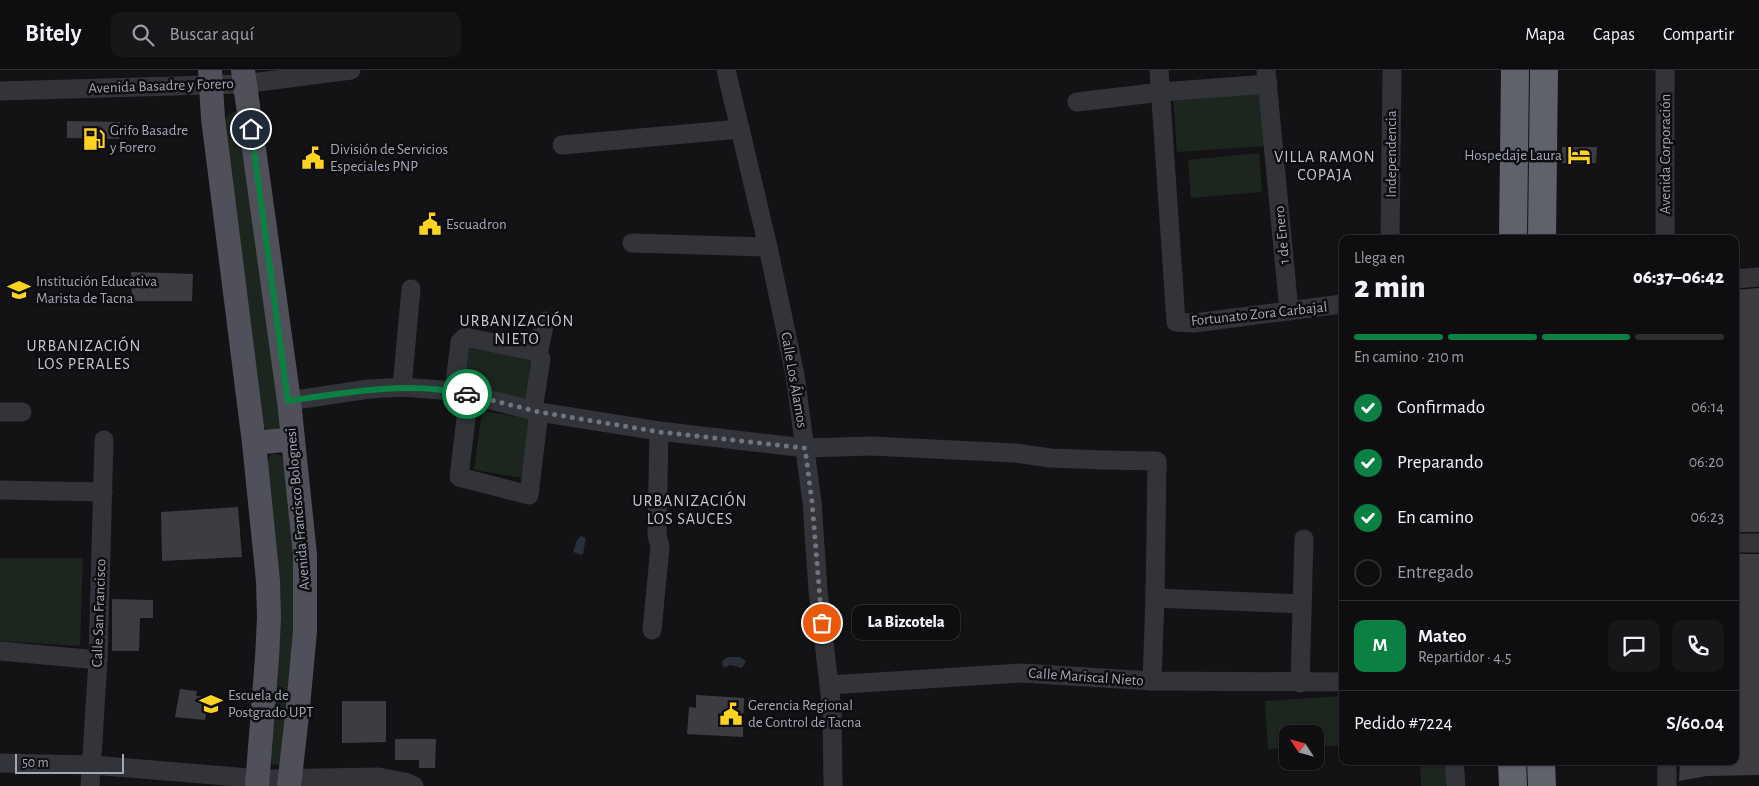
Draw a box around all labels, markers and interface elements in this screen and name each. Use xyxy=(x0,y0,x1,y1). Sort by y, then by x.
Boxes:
search box xyxy=(111,12,461,57)
icon: search xyxy=(129,21,157,49)
text: Bitely xyxy=(25,22,81,46)
text: Buscar aquí xyxy=(169,25,254,44)
text: Mapa xyxy=(1525,26,1565,44)
text: Capas xyxy=(1593,26,1635,44)
text: Compartir xyxy=(1663,26,1734,44)
street label: Avenida Basadre y Forero xyxy=(88,76,234,96)
street label: Avenida Corporación xyxy=(1658,94,1673,214)
pin xyxy=(230,108,272,150)
street label: Independencia xyxy=(1384,110,1399,198)
icon: home xyxy=(237,115,265,143)
place label: Grifo Basadre y Forero xyxy=(109,123,188,155)
fuel station icon: Grifo Basadre y Forero xyxy=(81,126,107,152)
place label: División de Servicios Especiales PNP xyxy=(330,142,448,174)
hotel icon: Hospedaje Laura xyxy=(1566,142,1592,168)
public building icon: División de Servicios Especiales PNP xyxy=(300,145,326,171)
place label: Hospedaje Laura xyxy=(1464,148,1562,163)
district label: VILLA RAMON COPAJA xyxy=(1274,149,1376,183)
street label: 1 de Enero xyxy=(1272,205,1292,265)
public building icon: Escuadron xyxy=(417,211,443,237)
place label: Escuadron xyxy=(446,217,507,232)
text: Llega en xyxy=(1354,250,1405,266)
text: 06:37–06:42 xyxy=(1633,268,1724,287)
text: 2 min xyxy=(1354,271,1426,303)
place label: Institución Educativa Marista de Tacna xyxy=(36,274,157,306)
school or university icon: Institución Educativa Marista de Tacna xyxy=(6,277,32,303)
street label: Fortunato Zora Carbajal xyxy=(1190,299,1328,329)
district label: URBANIZACIÓN NIETO xyxy=(460,311,574,347)
street label: Calle Los Álamos xyxy=(778,331,812,429)
district label: URBANIZACIÓN LOS PERALES xyxy=(27,336,141,372)
text: En camino · 210 m xyxy=(1354,349,1464,365)
courier xyxy=(442,369,492,419)
icon: car xyxy=(453,380,481,408)
icon: check xyxy=(1354,394,1382,422)
text: Confirmado xyxy=(1397,398,1485,417)
text: 06:14 xyxy=(1691,399,1724,415)
street label: Avenida Francisco Bolognesi xyxy=(283,427,313,591)
icon: check xyxy=(1354,449,1382,477)
text: Preparando xyxy=(1397,453,1483,472)
text: 06:20 xyxy=(1689,454,1724,470)
district label: URBANIZACIÓN LOS SAUCES xyxy=(633,491,747,527)
icon: check xyxy=(1354,504,1382,532)
text: En camino xyxy=(1397,508,1474,527)
text: 06:23 xyxy=(1690,509,1724,525)
street label: Calle San Francisco xyxy=(90,558,108,668)
text: Entregado xyxy=(1397,563,1473,582)
pin xyxy=(801,602,843,644)
callout: La Bizcotela xyxy=(852,606,960,640)
icon: bag xyxy=(808,609,836,637)
text: La Bizcotela xyxy=(867,614,945,630)
button: chat xyxy=(1608,620,1660,672)
button: phone xyxy=(1672,620,1724,672)
text: Mateo xyxy=(1418,627,1467,646)
text: M xyxy=(1372,636,1388,655)
text: Repartidor · 4.5 xyxy=(1418,649,1511,665)
street label: Calle Mariscal Nieto xyxy=(1028,665,1144,689)
place label: Escuela de Postgrado UPT xyxy=(228,688,314,720)
school or university icon: Escuela de Postgrado UPT xyxy=(198,691,224,717)
place label: Gerencia Regional de Control de Tacna xyxy=(748,698,862,730)
public building icon: Gerencia Regional de Control de Tacna xyxy=(718,701,744,727)
text: Pedido #7224 xyxy=(1354,714,1453,733)
text: S/60.04 xyxy=(1666,714,1724,733)
north arrow xyxy=(1279,725,1324,770)
map controls xyxy=(1279,725,1324,770)
scale bar xyxy=(15,751,124,774)
text: 50 m xyxy=(22,756,49,770)

